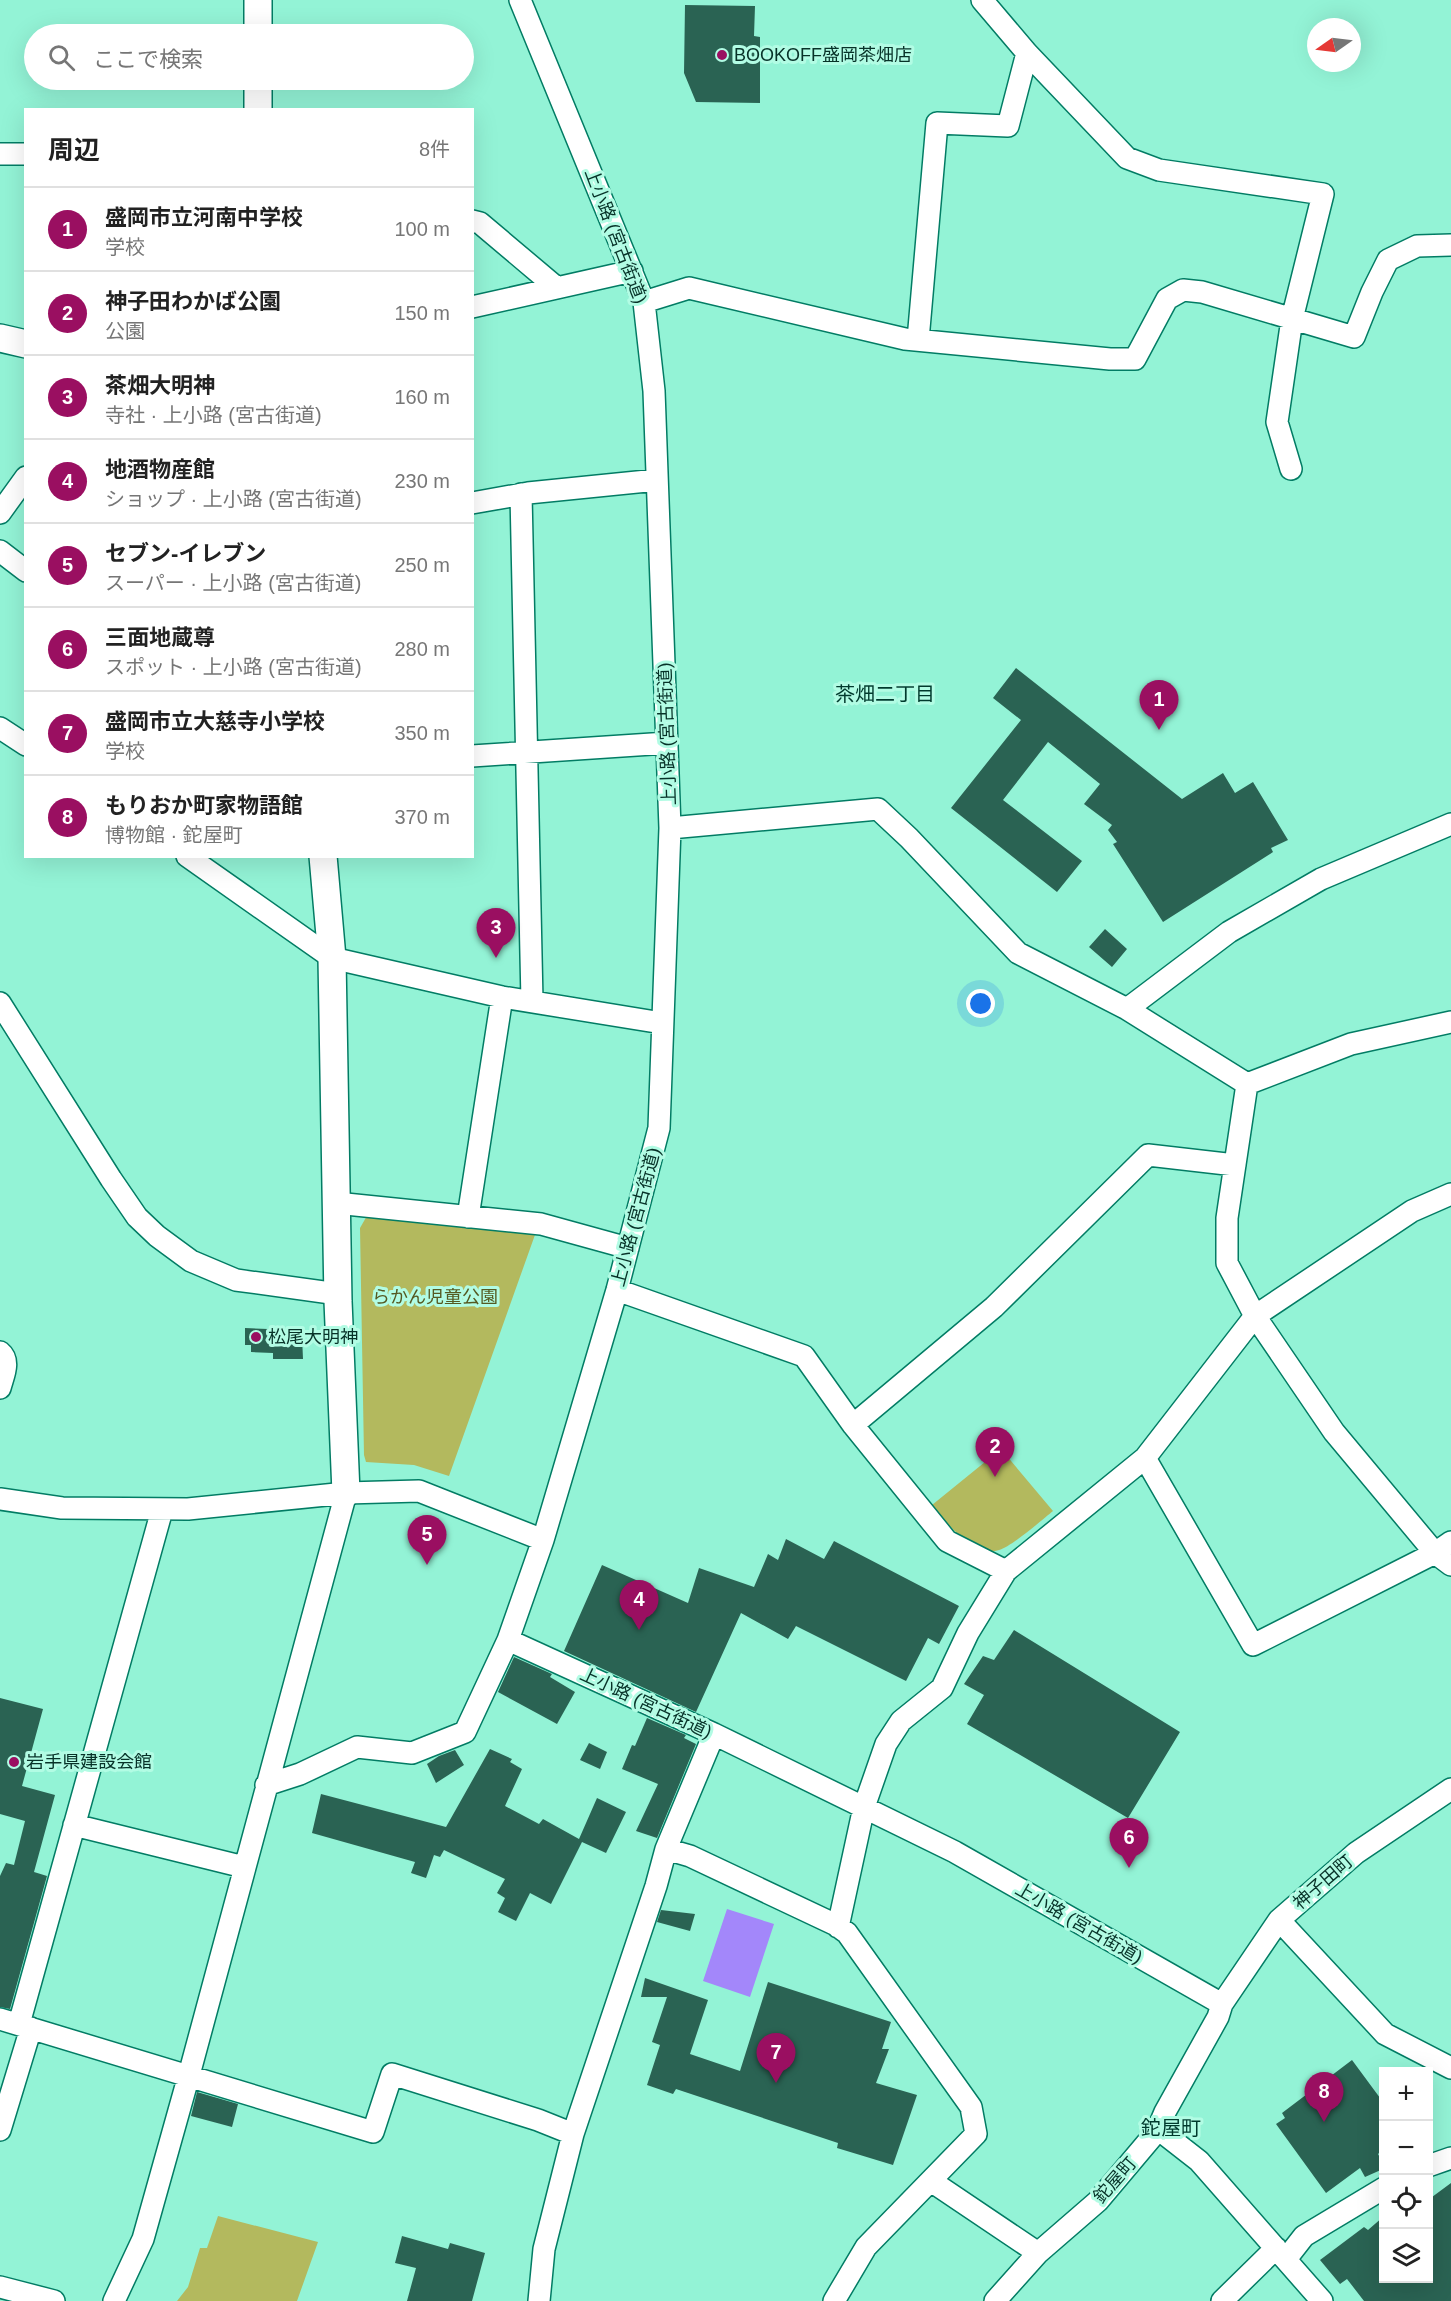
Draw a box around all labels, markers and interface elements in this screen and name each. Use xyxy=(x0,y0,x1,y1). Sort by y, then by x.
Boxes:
north arrow xyxy=(1307,18,1361,72)
search box xyxy=(24,24,474,90)
icon: search xyxy=(45,41,78,74)
place label: BOOKOFF盛岡茶畑店 xyxy=(734,45,912,65)
text: ここで検索 xyxy=(93,47,203,72)
marker: BOOKOFF盛岡茶畑店 xyxy=(715,48,729,62)
text: 周辺 xyxy=(48,135,100,165)
text: 8件 xyxy=(419,138,450,160)
street label: 上小路 (宮古街道) xyxy=(581,166,651,306)
text: 盛岡市立河南中学校 xyxy=(105,205,303,230)
text: 1 xyxy=(62,218,73,240)
text: 100 m xyxy=(394,218,450,240)
text: 学校 xyxy=(105,236,145,258)
text: 神子田わかば公園 xyxy=(105,289,281,314)
text: 2 xyxy=(62,302,73,324)
text: 150 m xyxy=(394,302,450,324)
text: 公園 xyxy=(105,320,145,342)
text: 茶畑大明神 xyxy=(105,373,215,398)
text: 3 xyxy=(62,386,73,408)
text: 160 m xyxy=(394,386,450,408)
text: 寺社 · 上小路 (宮古街道) xyxy=(105,404,322,426)
text: 地酒物産館 xyxy=(105,457,215,482)
text: 4 xyxy=(62,470,73,492)
text: 230 m xyxy=(394,470,450,492)
text: ショップ · 上小路 (宮古街道) xyxy=(105,488,362,510)
text: セブン-イレブン xyxy=(105,541,266,566)
text: 5 xyxy=(62,554,73,576)
text: 250 m xyxy=(394,554,450,576)
text: スーパー · 上小路 (宮古街道) xyxy=(105,572,361,594)
text: 三面地蔵尊 xyxy=(105,625,215,650)
text: 6 xyxy=(62,638,73,660)
text: 280 m xyxy=(394,638,450,660)
text: スポット · 上小路 (宮古街道) xyxy=(105,656,362,678)
street label: 上小路 (宮古街道) xyxy=(655,662,679,806)
pin: 1 xyxy=(1140,680,1178,730)
district label: 茶畑二丁目 xyxy=(835,683,935,705)
text: 盛岡市立大慈寺小学校 xyxy=(105,709,325,734)
text: 7 xyxy=(62,722,73,744)
text: 350 m xyxy=(394,722,450,744)
text: 学校 xyxy=(105,740,145,762)
text: もりおか町家物語館 xyxy=(105,793,303,818)
text: 8 xyxy=(62,806,73,828)
text: 370 m xyxy=(394,806,450,828)
text: 博物館 · 鉈屋町 xyxy=(105,824,243,846)
pin: 3 xyxy=(476,908,516,958)
your location xyxy=(966,989,995,1018)
street label: 上小路 (宮古街道) xyxy=(608,1145,664,1289)
park label: らかん児童公園 xyxy=(372,1287,498,1307)
place label: 松尾大明神 xyxy=(268,1327,358,1347)
marker: 松尾大明神 xyxy=(249,1330,263,1344)
pin: 2 xyxy=(976,1428,1014,1477)
pin: 5 xyxy=(408,1516,446,1565)
pin: 4 xyxy=(620,1580,658,1630)
street label: 上小路 (宮古街道) xyxy=(577,1664,715,1742)
place label: 岩手県建設会館 xyxy=(26,1752,152,1772)
marker: 岩手県建設会館 xyxy=(7,1755,21,1769)
pin: 6 xyxy=(1110,1818,1148,1868)
street label: 神子田町 xyxy=(1289,1851,1357,1913)
street label: 上小路 (宮古街道) xyxy=(1012,1879,1146,1967)
pin: 7 xyxy=(756,2034,796,2083)
map controls xyxy=(1379,2067,1433,2283)
button: + xyxy=(1379,2067,1433,2121)
pin: 8 xyxy=(1304,2072,1344,2122)
district label: 鉈屋町 xyxy=(1141,2117,1201,2139)
button: − xyxy=(1379,2121,1433,2175)
street label: 鉈屋町 xyxy=(1090,2153,1140,2207)
button: locate xyxy=(1379,2175,1433,2229)
button: layers xyxy=(1379,2229,1433,2283)

